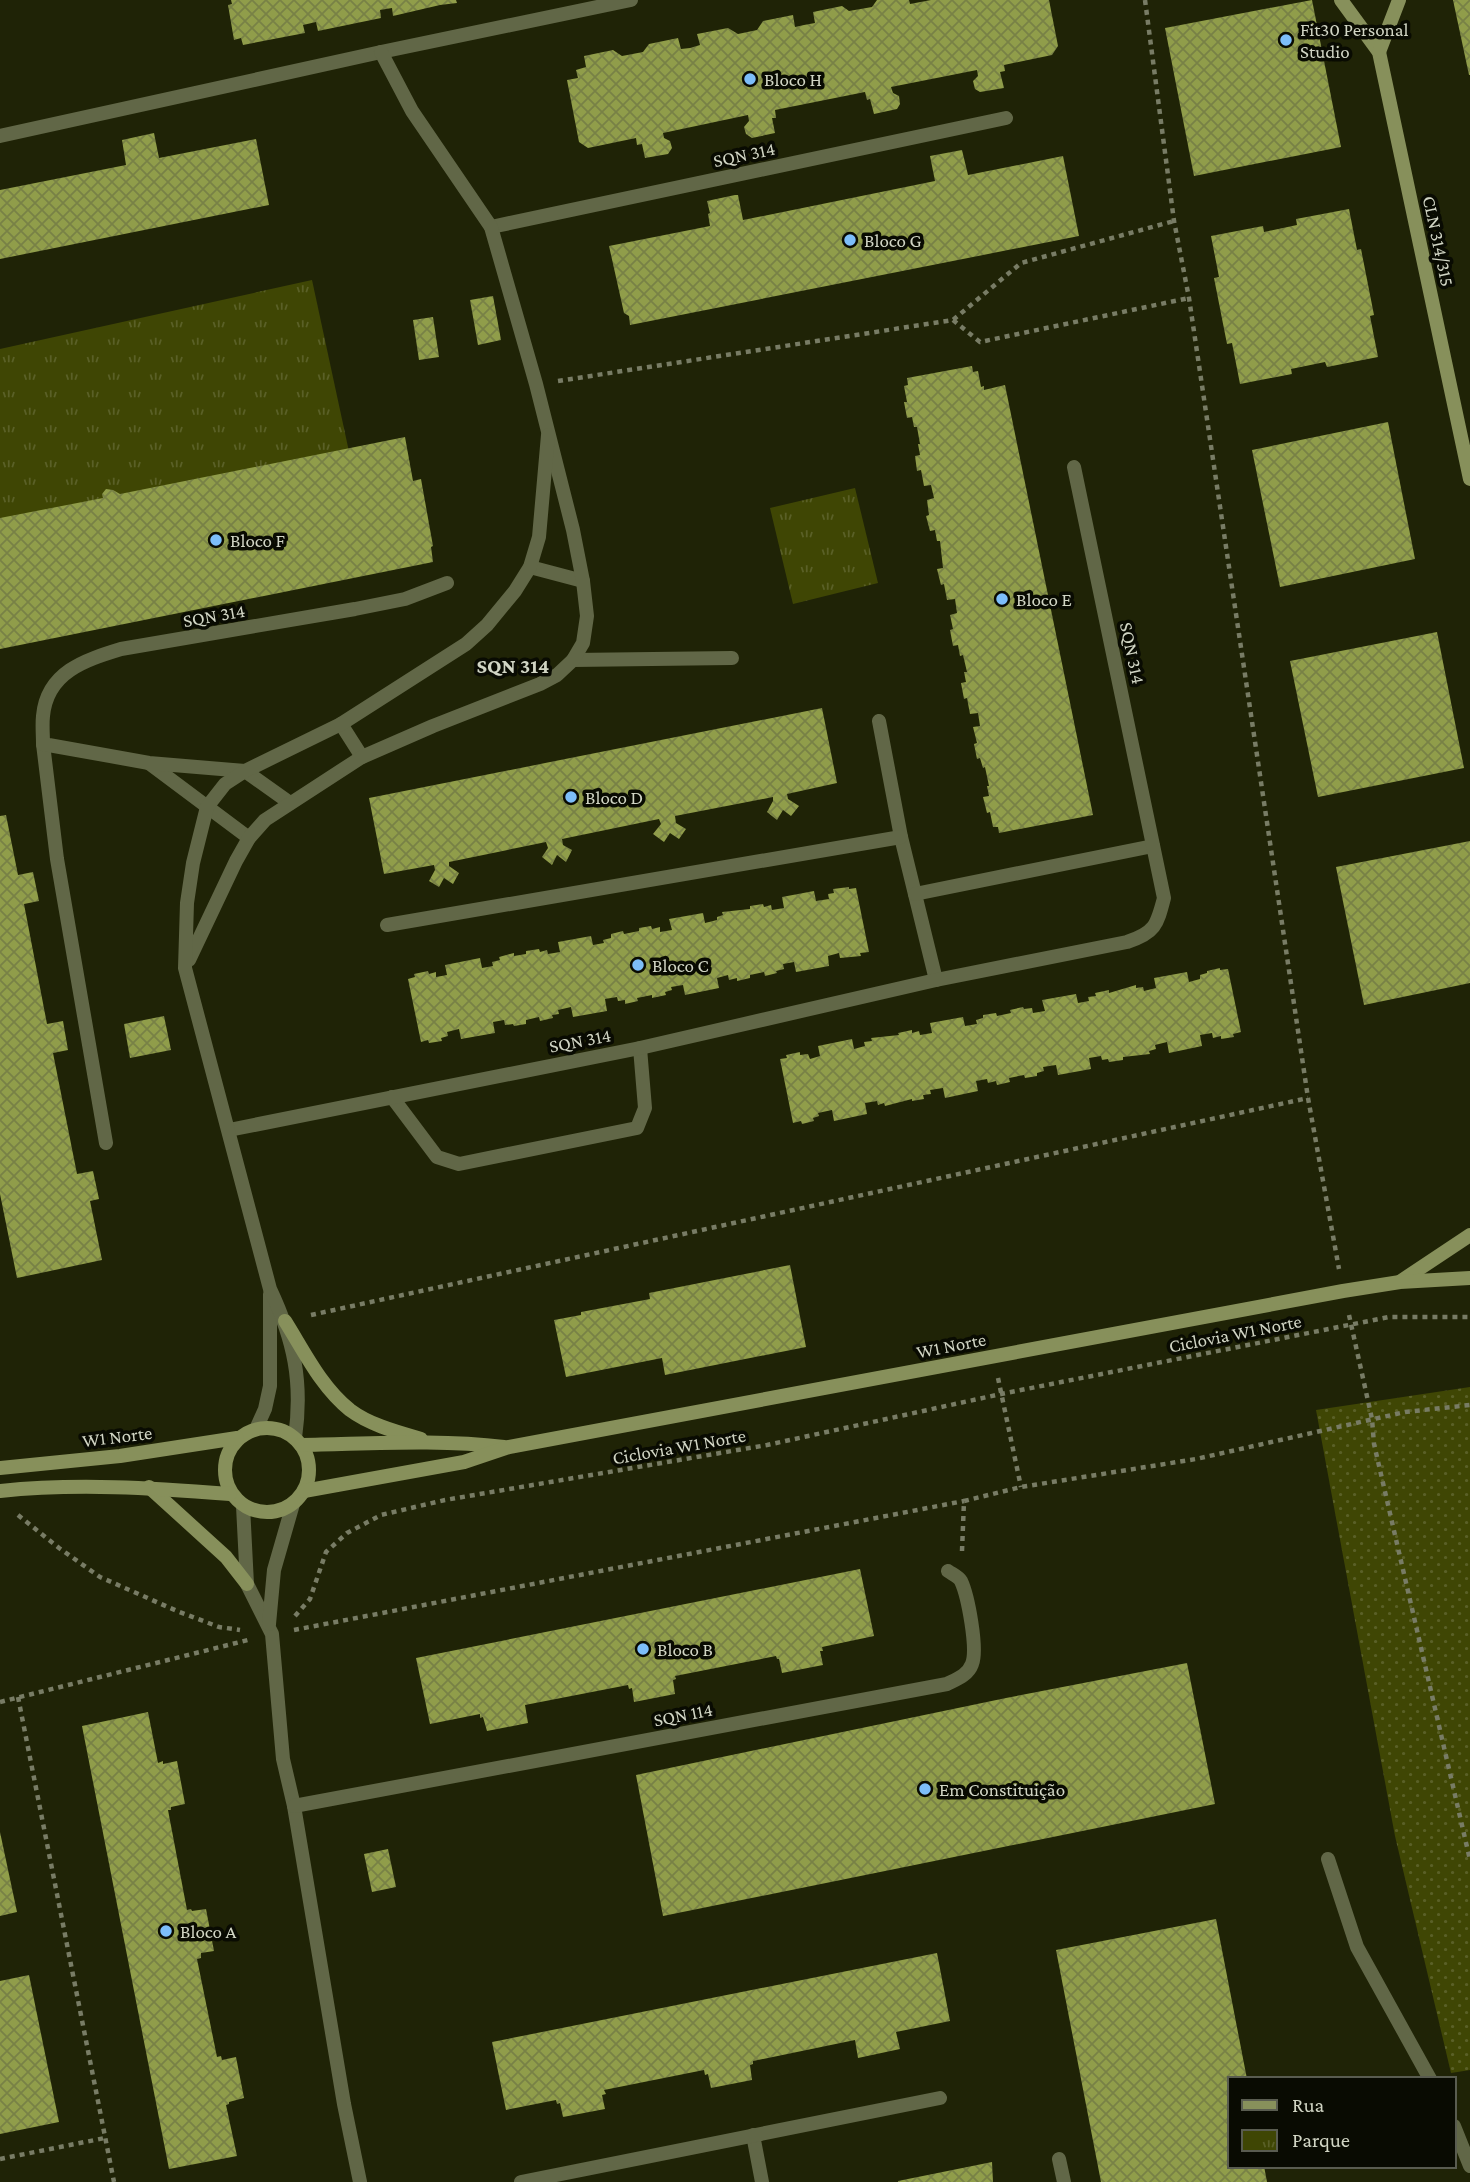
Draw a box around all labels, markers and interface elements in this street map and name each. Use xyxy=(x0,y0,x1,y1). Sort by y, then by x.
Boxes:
place label: Fit30 Personal Studio xyxy=(1300,19,1409,62)
marker: Fit30 Personal Studio xyxy=(1278,32,1294,48)
place label: Bloco H xyxy=(764,69,822,90)
marker: Bloco H xyxy=(742,71,758,87)
street label: SQN 314 xyxy=(711,138,777,171)
street label: CLN 314/315 xyxy=(1419,194,1458,288)
place label: Bloco G xyxy=(864,230,922,251)
marker: Bloco G xyxy=(842,232,858,248)
place label: Bloco F xyxy=(230,530,286,551)
marker: Bloco F xyxy=(208,532,224,548)
place label: Bloco E xyxy=(1016,589,1072,610)
marker: Bloco E xyxy=(994,591,1010,607)
street label: SQN 314 xyxy=(181,600,247,631)
street label: SQN 314 xyxy=(1116,620,1149,686)
district label: SQN 314 xyxy=(477,654,549,678)
place label: Bloco D xyxy=(585,787,643,808)
marker: Bloco D xyxy=(563,789,579,805)
place label: Bloco C xyxy=(652,955,709,976)
marker: Bloco C xyxy=(630,957,646,973)
street label: SQN 314 xyxy=(547,1024,613,1057)
street label: Ciclovia W1 Norte xyxy=(1167,1310,1303,1357)
street label: W1 Norte xyxy=(915,1328,988,1363)
street label: W1 Norte xyxy=(81,1422,153,1451)
street label: Ciclovia W1 Norte xyxy=(611,1424,747,1469)
place label: Bloco B xyxy=(657,1639,713,1660)
marker: Bloco B xyxy=(635,1641,651,1657)
street label: SQN 114 xyxy=(652,1698,715,1731)
place label: Em Constituição xyxy=(939,1779,1065,1800)
marker: Em Constituição xyxy=(917,1781,933,1797)
place label: Bloco A xyxy=(180,1921,237,1942)
marker: Bloco A xyxy=(158,1923,174,1939)
legend xyxy=(1228,2077,1456,2168)
text: Rua xyxy=(1292,2093,1325,2117)
text: Parque xyxy=(1292,2128,1350,2152)

